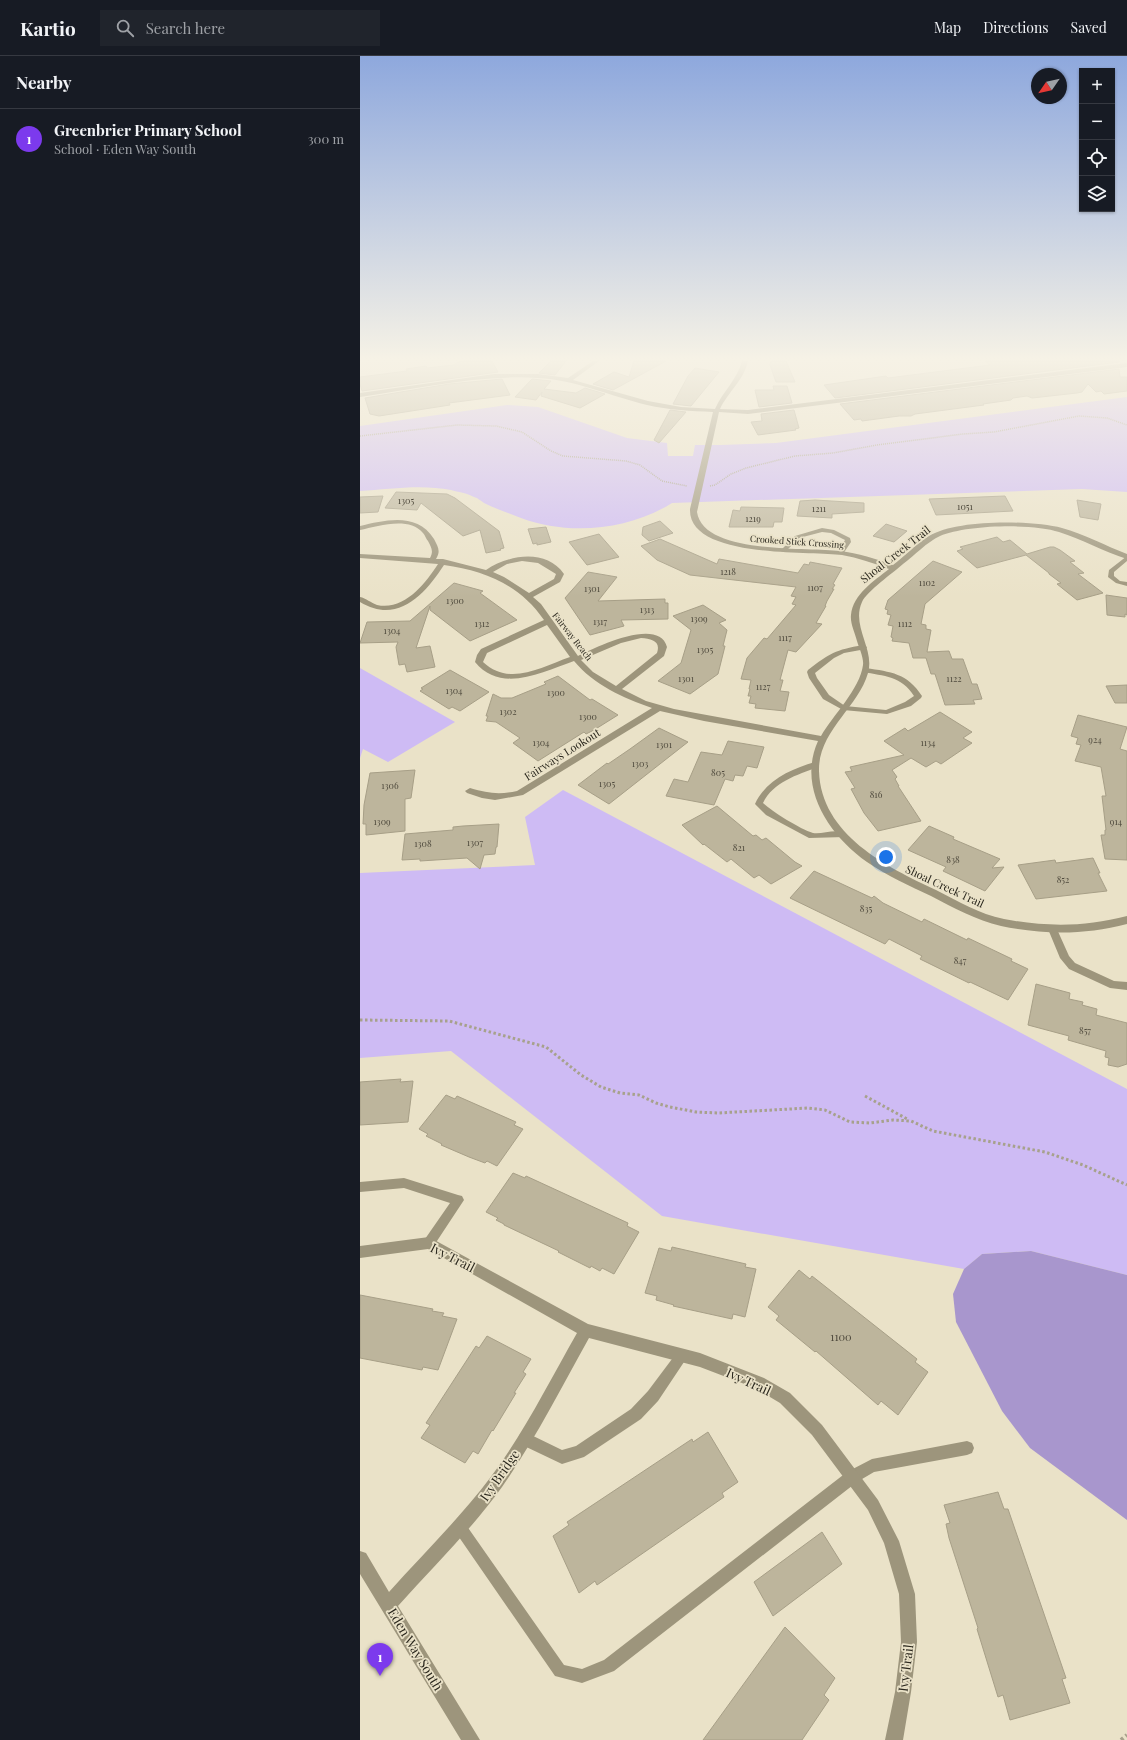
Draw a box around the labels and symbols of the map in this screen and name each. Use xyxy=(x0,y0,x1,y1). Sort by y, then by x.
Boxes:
north arrow xyxy=(1031,68,1067,104)
house number: 1305 xyxy=(398,494,414,506)
house number: 1051 xyxy=(957,500,974,512)
house number: 1211 xyxy=(812,502,827,514)
house number: 1219 xyxy=(745,512,761,524)
street label: Shoal Creek Trail xyxy=(857,522,933,586)
street label: Crooked Stick Crossing xyxy=(750,532,845,550)
house number: 1218 xyxy=(720,565,736,577)
house number: 1102 xyxy=(919,576,935,588)
house number: 1107 xyxy=(807,581,823,593)
house number: 1301 xyxy=(584,582,601,594)
house number: 1300 xyxy=(446,594,464,606)
house number: 1313 xyxy=(640,603,654,615)
street label: Fairway Reach xyxy=(550,609,596,663)
house number: 1309 xyxy=(690,612,708,624)
house number: 1317 xyxy=(593,615,607,627)
house number: 1312 xyxy=(475,617,489,629)
house number: 1112 xyxy=(898,617,912,629)
house number: 1304 xyxy=(383,624,401,636)
house number: 1117 xyxy=(778,631,792,643)
house number: 1305 xyxy=(697,643,713,655)
house number: 1301 xyxy=(678,672,695,684)
house number: 1122 xyxy=(946,672,962,684)
house number: 1127 xyxy=(756,680,771,692)
house number: 1304 xyxy=(445,684,463,696)
house number: 1300 xyxy=(547,686,565,698)
house number: 1302 xyxy=(500,705,516,717)
house number: 1300 xyxy=(579,710,597,722)
street label: Fairways Lookout xyxy=(521,725,603,783)
house number: 924 xyxy=(1088,733,1102,745)
house number: 1304 xyxy=(532,736,550,748)
house number: 1134 xyxy=(920,736,936,748)
house number: 1301 xyxy=(656,738,673,750)
house number: 1303 xyxy=(632,757,648,769)
house number: 805 xyxy=(711,766,725,778)
house number: 1305 xyxy=(599,777,615,789)
house number: 1306 xyxy=(381,779,399,791)
house number: 816 xyxy=(870,788,883,800)
house number: 1309 xyxy=(373,815,391,827)
house number: 914 xyxy=(1110,815,1123,827)
house number: 1307 xyxy=(467,836,483,848)
house number: 1308 xyxy=(414,837,432,849)
house number: 821 xyxy=(733,841,746,853)
your location xyxy=(876,847,896,867)
house number: 838 xyxy=(946,853,960,865)
street label: Shoal Creek Trail xyxy=(903,861,987,911)
house number: 852 xyxy=(1057,873,1069,885)
house number: 835 xyxy=(860,902,872,914)
house number: 847 xyxy=(954,954,967,966)
house number: 857 xyxy=(1079,1024,1091,1036)
street label: Ivy Trail xyxy=(428,1239,478,1275)
house number: 1100 xyxy=(830,1329,852,1344)
street label: Ivy Trail xyxy=(724,1363,774,1399)
street label: Ivy Bridge xyxy=(475,1446,523,1504)
street label: Eden Way South xyxy=(385,1605,448,1694)
pin: 1 xyxy=(367,1643,393,1676)
street label: Ivy Trail xyxy=(894,1643,916,1693)

